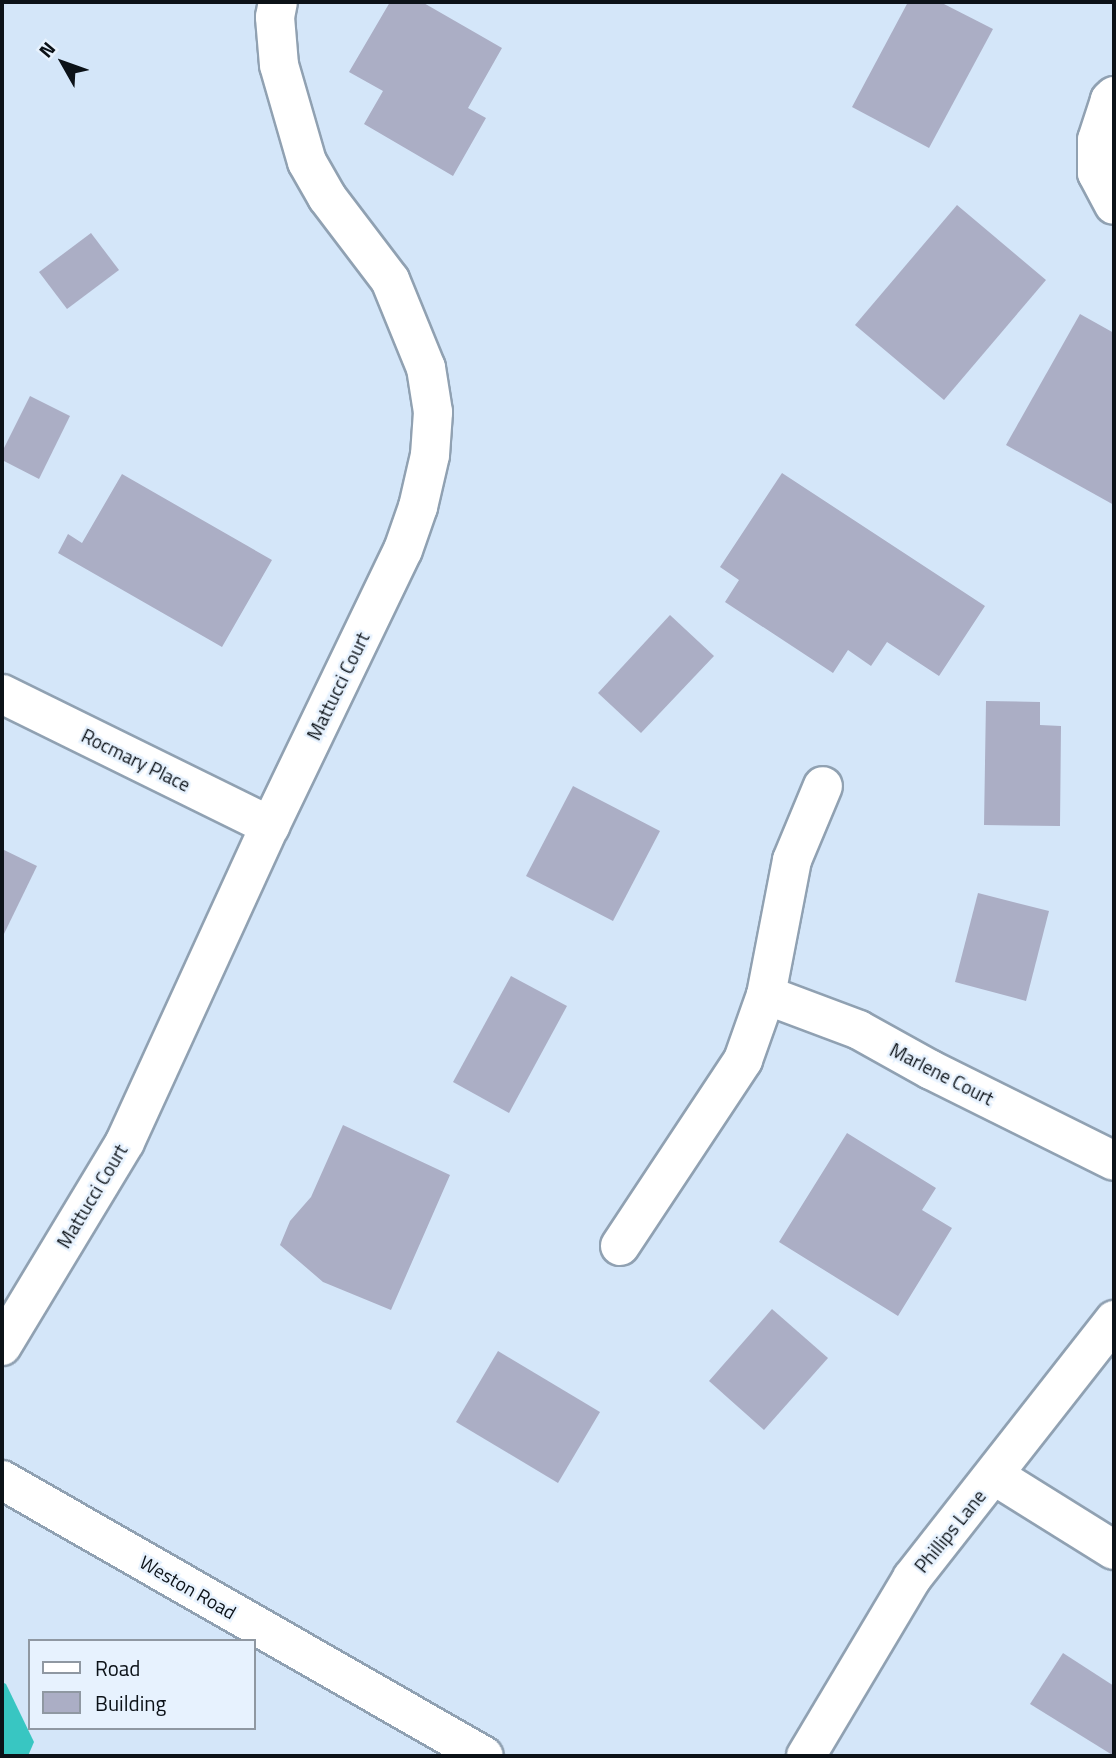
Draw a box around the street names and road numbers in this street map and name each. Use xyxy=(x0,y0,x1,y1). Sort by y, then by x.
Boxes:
street label: Mattucci Court xyxy=(302,628,374,744)
street label: Rocmary Place xyxy=(78,724,194,796)
street label: Marlene Court xyxy=(886,1038,998,1110)
street label: Mattucci Court xyxy=(52,1140,132,1252)
street label: Phillips Lane xyxy=(910,1485,990,1577)
street label: Weston Road xyxy=(136,1550,240,1624)

